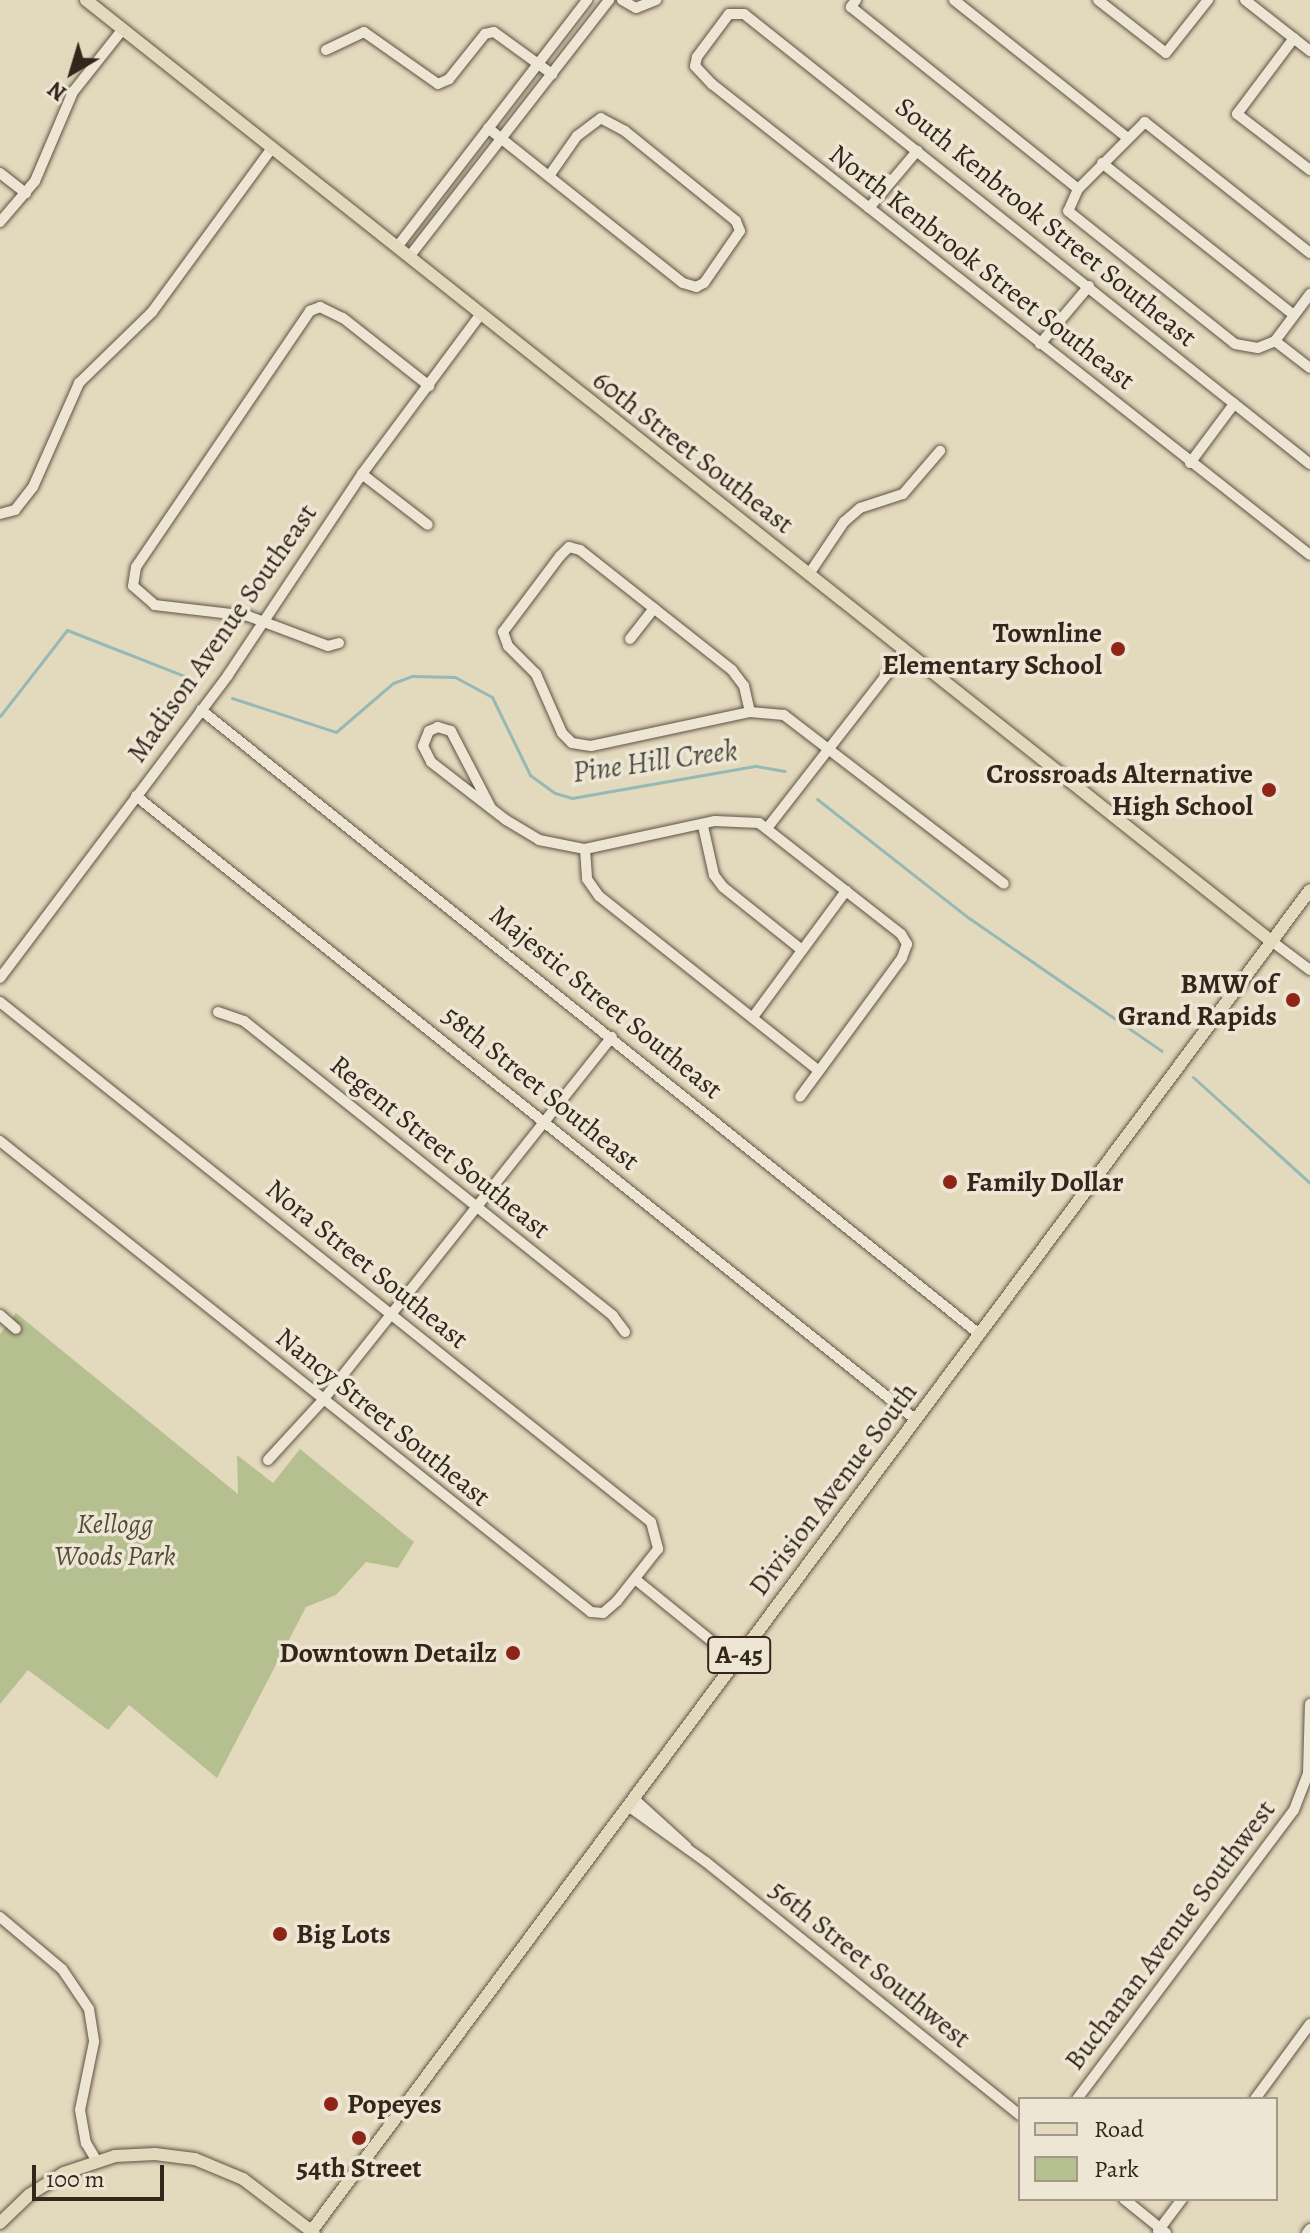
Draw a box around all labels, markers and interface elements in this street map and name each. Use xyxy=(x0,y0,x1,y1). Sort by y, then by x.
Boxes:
north arrow xyxy=(32,32,112,112)
text: N xyxy=(42,74,73,108)
street label: South Kenbrook Street Southeast xyxy=(889,90,1203,354)
street label: North Kenbrook Street Southeast xyxy=(822,137,1142,397)
street label: 60th Street Southeast xyxy=(586,363,800,541)
street label: Madison Avenue Southeast xyxy=(120,497,324,769)
place label: Townline Elementary School xyxy=(882,616,1102,682)
marker: Townline Elementary School xyxy=(1109,640,1127,658)
water label: Pine Hill Creek xyxy=(570,732,740,790)
place label: Crossroads Alternative High School xyxy=(986,757,1253,823)
marker: Crossroads Alternative High School xyxy=(1260,781,1278,799)
street label: Majestic Street Southeast xyxy=(483,898,729,1106)
place label: BMW of Grand Rapids xyxy=(1118,967,1277,1033)
marker: BMW of Grand Rapids xyxy=(1284,991,1302,1009)
street label: 58th Street Southeast xyxy=(436,998,646,1178)
street label: Regent Street Southeast xyxy=(323,1048,557,1246)
place label: Family Dollar xyxy=(966,1165,1124,1199)
street label: Nora Street Southeast xyxy=(259,1172,475,1356)
marker: Family Dollar xyxy=(941,1173,959,1191)
street label: Nancy Street Southeast xyxy=(269,1320,497,1514)
street label: Division Avenue South xyxy=(742,1376,924,1602)
park label: Kellogg Woods Park xyxy=(54,1507,176,1573)
road number: A-45 xyxy=(707,1633,771,1677)
place label: Downtown Detailz xyxy=(279,1636,497,1670)
marker: Downtown Detailz xyxy=(504,1644,522,1662)
street label: Buchanan Avenue Southwest xyxy=(1057,1793,1283,2077)
street label: 56th Street Southwest xyxy=(763,1873,977,2055)
place label: Big Lots xyxy=(296,1917,391,1951)
marker: Big Lots xyxy=(271,1925,289,1943)
place label: Popeyes xyxy=(347,2087,442,2121)
marker: Popeyes xyxy=(322,2095,340,2113)
legend xyxy=(1018,2097,1278,2201)
text: Road xyxy=(1094,2113,1144,2145)
marker: 54th Street xyxy=(350,2129,368,2147)
scale bar xyxy=(36,2149,168,2199)
place label: 54th Street xyxy=(296,2151,422,2185)
text: Park xyxy=(1094,2153,1139,2185)
text: 100 m xyxy=(46,2163,105,2195)

